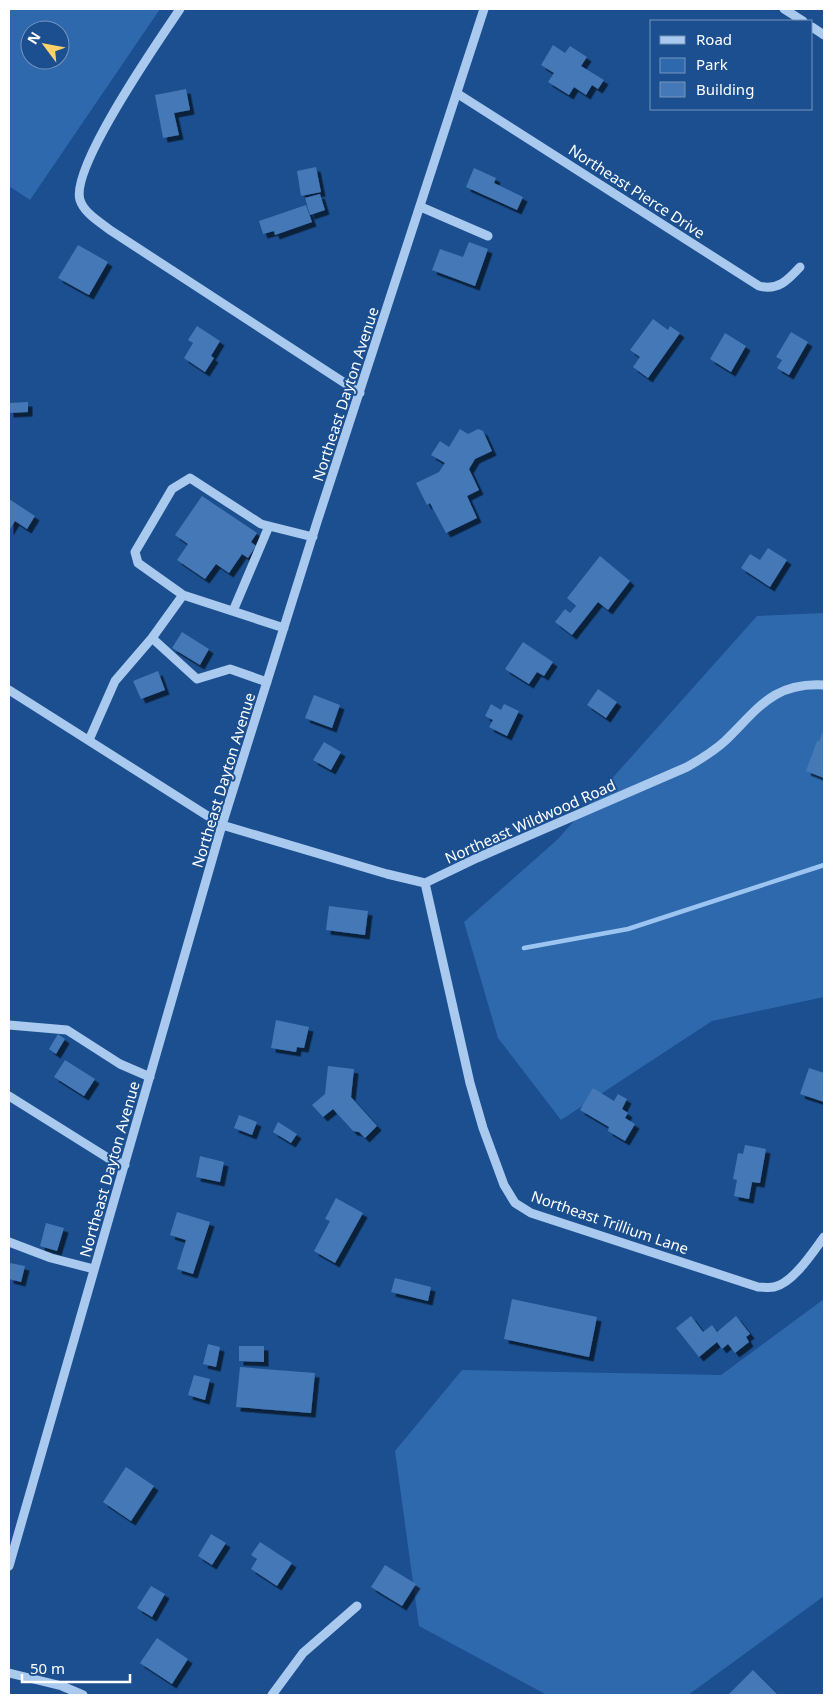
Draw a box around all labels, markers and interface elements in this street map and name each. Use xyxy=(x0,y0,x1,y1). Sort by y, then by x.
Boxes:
north arrow xyxy=(20,20,70,70)
legend xyxy=(650,20,813,110)
text: N xyxy=(22,28,45,48)
text: Road xyxy=(696,29,732,49)
text: Park xyxy=(696,54,728,74)
text: Building xyxy=(696,79,754,99)
street label: Northeast Pierce Drive xyxy=(565,139,709,243)
street label: Northeast Dayton Avenue xyxy=(307,304,383,484)
street label: Northeast Dayton Avenue xyxy=(187,690,259,870)
street label: Northeast Wildwood Road xyxy=(442,774,618,868)
street label: Northeast Dayton Avenue xyxy=(74,1079,144,1259)
street label: Northeast Trillium Lane xyxy=(529,1186,691,1258)
scale bar xyxy=(22,1652,130,1684)
text: 50 m xyxy=(30,1658,65,1678)

